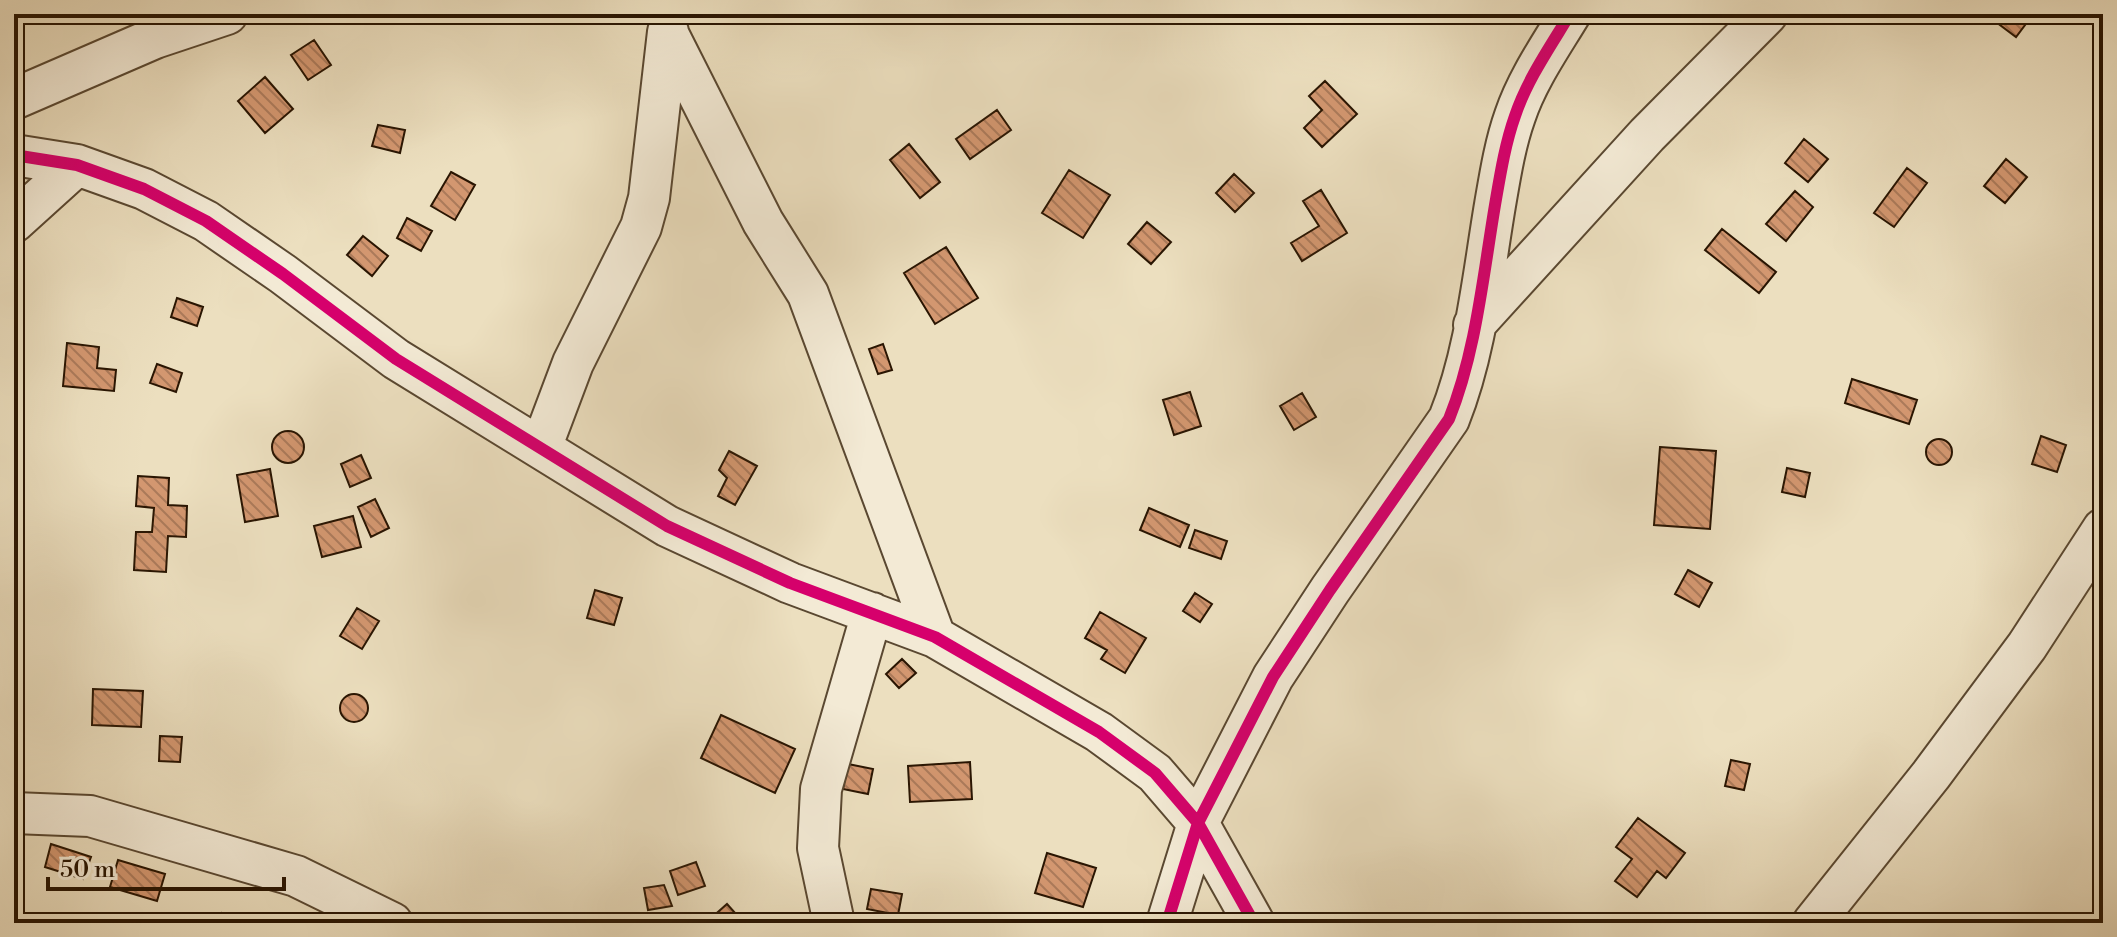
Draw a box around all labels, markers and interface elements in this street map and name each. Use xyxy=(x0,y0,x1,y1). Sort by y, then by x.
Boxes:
scale bar xyxy=(48,841,284,891)
text: 50 m xyxy=(60,855,115,885)

